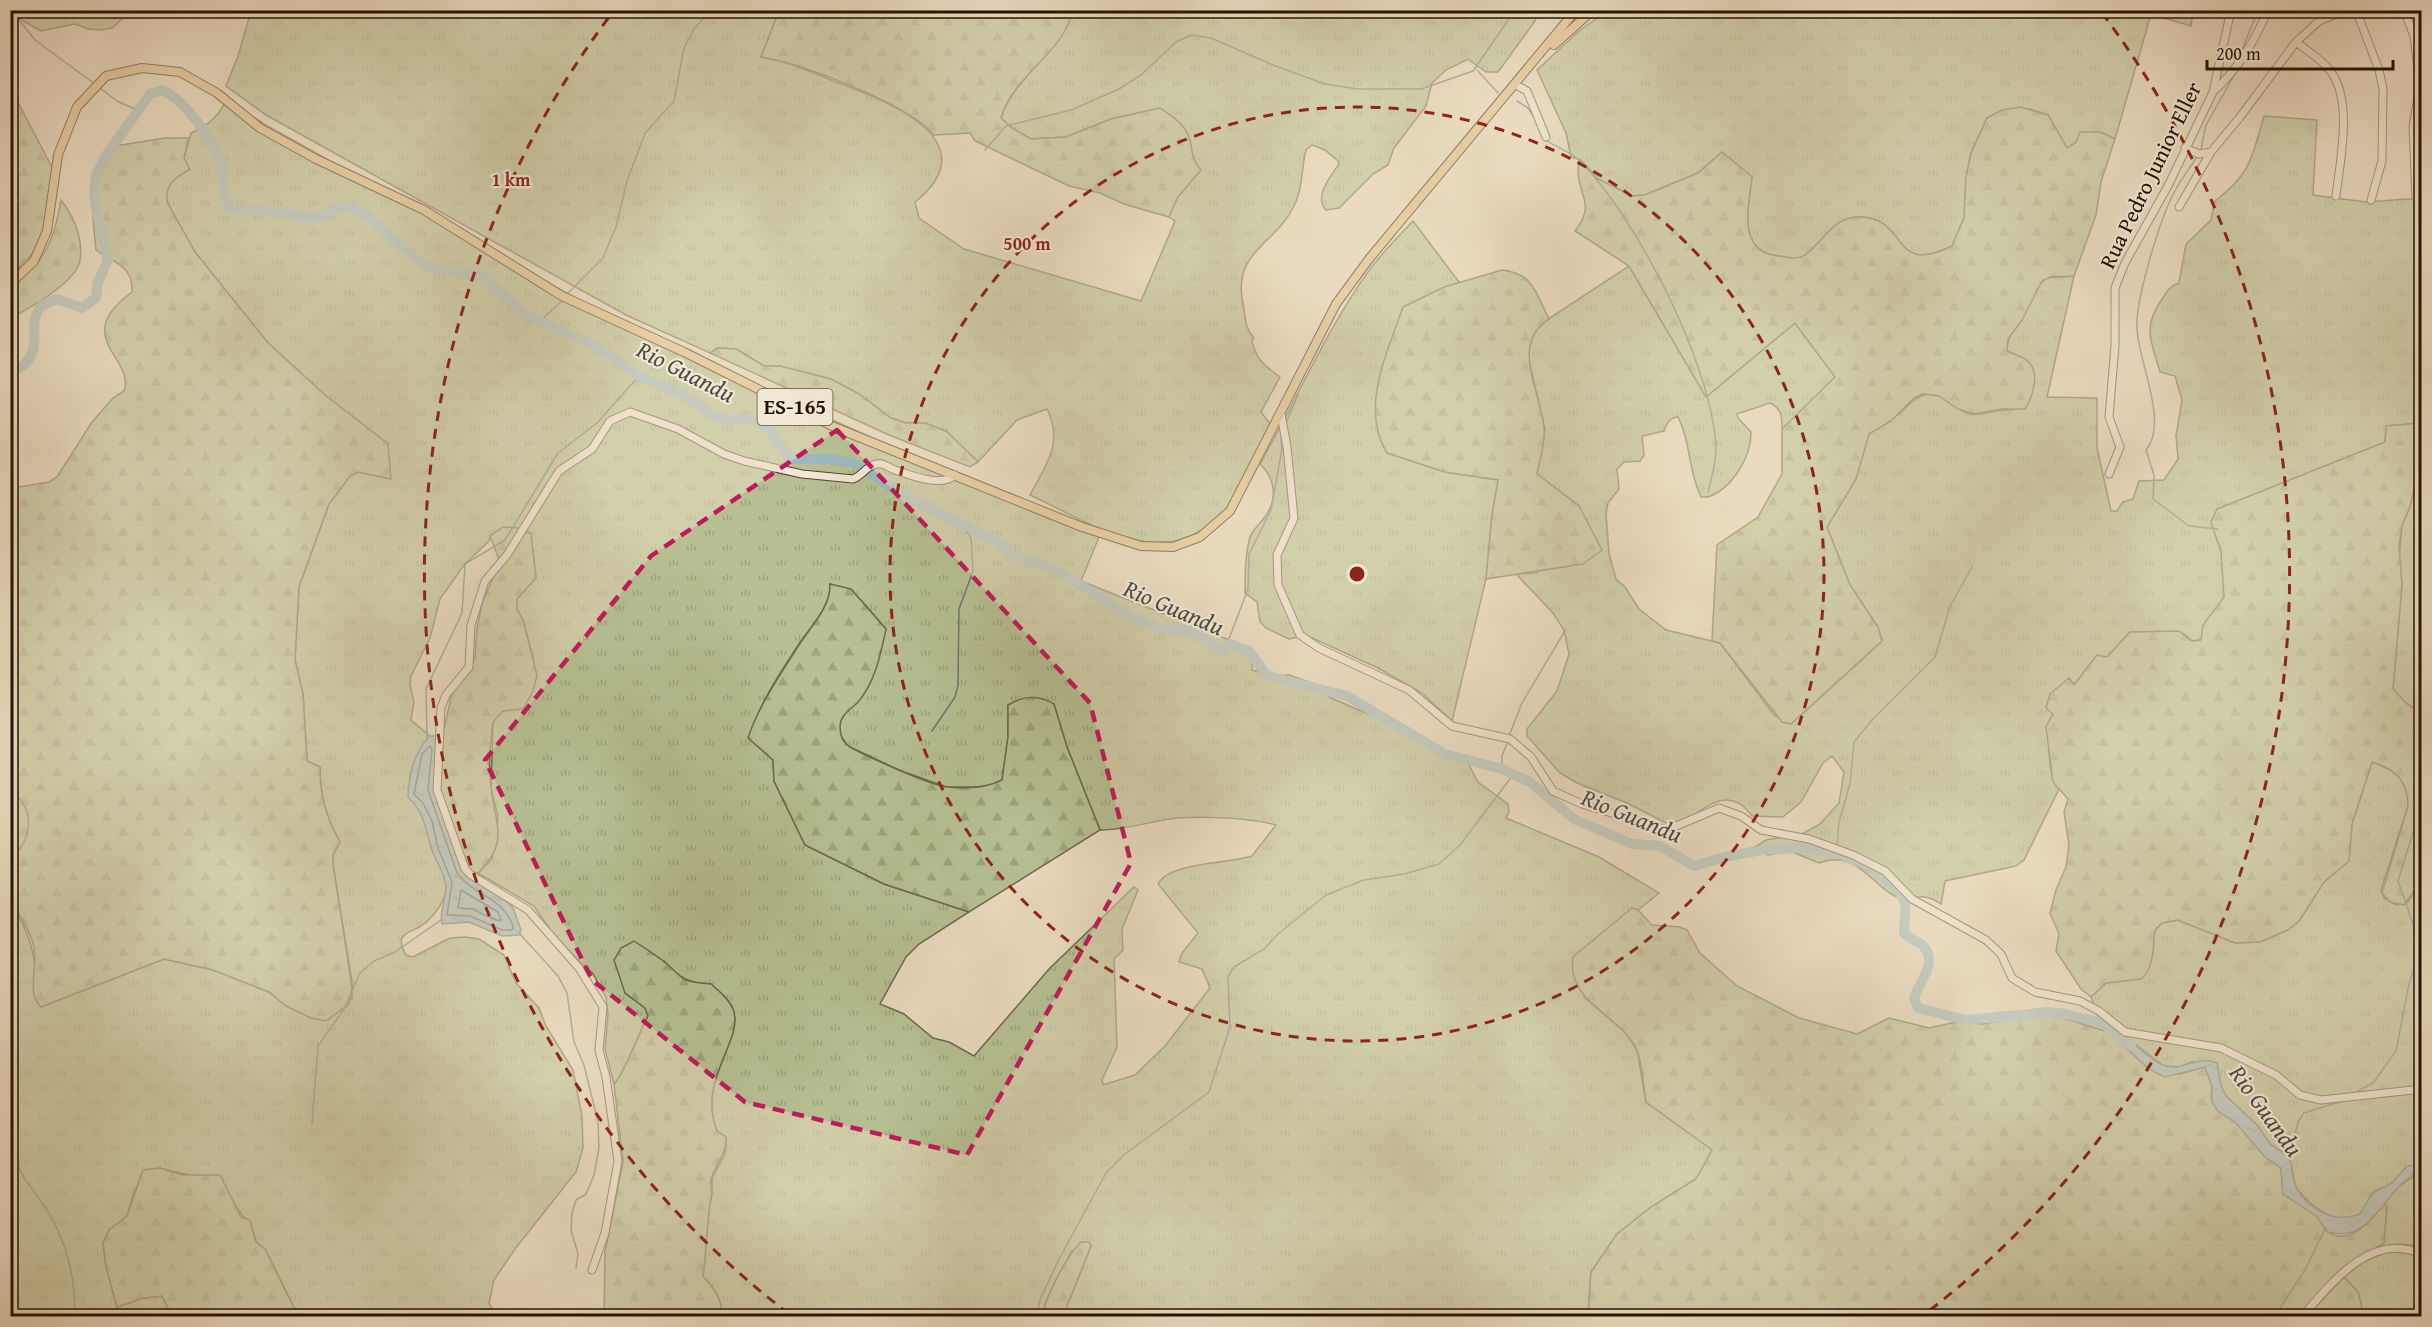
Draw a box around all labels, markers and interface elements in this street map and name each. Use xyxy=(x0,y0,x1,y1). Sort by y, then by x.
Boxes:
scale bar xyxy=(2207,33,2393,71)
text: 200 m xyxy=(2216,40,2261,67)
street label: Rua Pedro Junior Eller xyxy=(2091,76,2209,274)
text: 1 km xyxy=(492,166,531,193)
text: 500 m xyxy=(1003,230,1051,257)
water label: Rio Guandu xyxy=(630,331,741,411)
road number: ES-165 xyxy=(758,389,832,425)
centre of rings xyxy=(1347,564,1367,584)
water label: Rio Guandu xyxy=(1118,570,1230,644)
water label: Rio Guandu xyxy=(1575,779,1688,852)
water label: Rio Guandu xyxy=(2220,1057,2312,1164)

